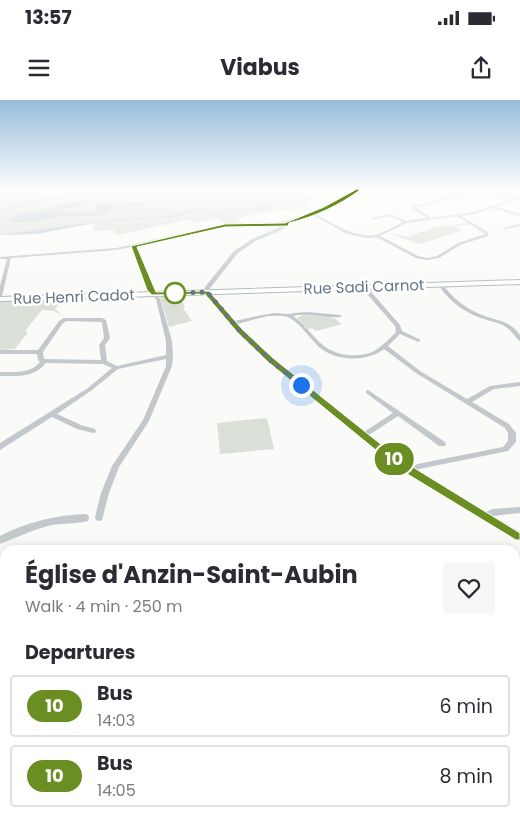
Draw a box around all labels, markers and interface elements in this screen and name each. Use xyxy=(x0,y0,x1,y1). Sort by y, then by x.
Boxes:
text: 13:57 xyxy=(25,4,72,31)
text: Viabus xyxy=(220,52,300,83)
icon: menu xyxy=(25,54,53,82)
icon: share xyxy=(467,54,495,82)
street label: Rue Sadi Carnot xyxy=(303,274,425,299)
unlabelled marker xyxy=(164,282,186,304)
street label: Rue Henri Cadot xyxy=(13,284,135,309)
your location xyxy=(289,373,314,398)
line badge: 10 xyxy=(372,443,416,475)
text: 10 xyxy=(385,446,403,471)
text: Église d'Anzin-Saint-Aubin xyxy=(25,558,358,591)
button: heart xyxy=(443,562,495,614)
text: Walk · 4 min · 250 m xyxy=(25,595,183,618)
text: Departures xyxy=(25,639,135,666)
text: Bus xyxy=(97,680,133,707)
text: 10 xyxy=(45,693,64,718)
text: 6 min xyxy=(439,693,493,720)
text: 14:03 xyxy=(97,709,135,732)
text: Bus xyxy=(97,750,133,777)
text: 10 xyxy=(45,763,64,788)
text: 8 min xyxy=(440,763,493,790)
text: 14:05 xyxy=(97,779,136,802)

